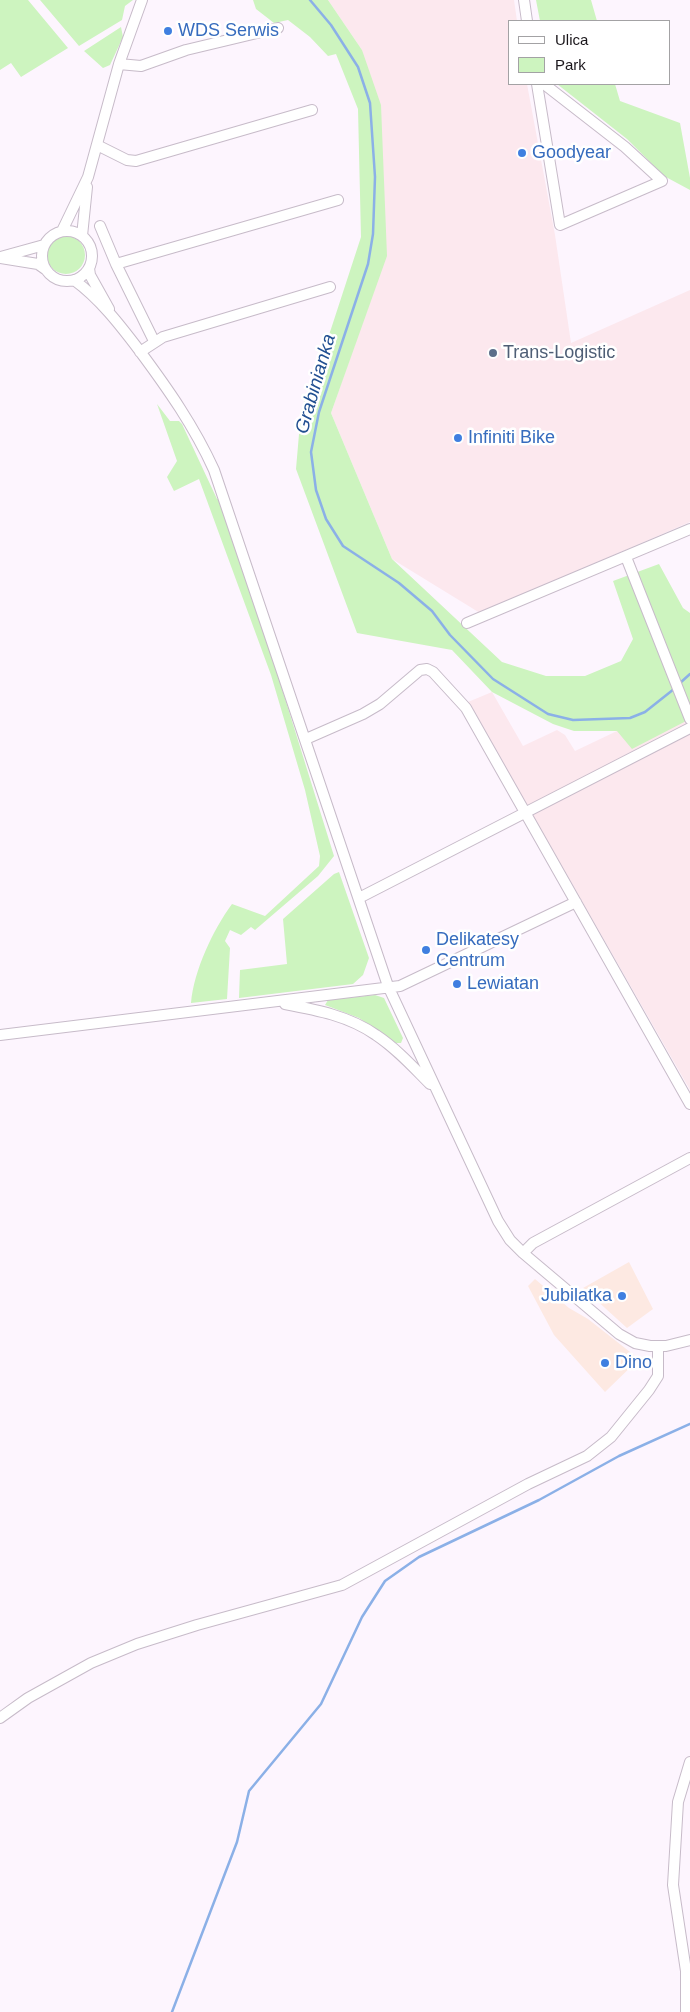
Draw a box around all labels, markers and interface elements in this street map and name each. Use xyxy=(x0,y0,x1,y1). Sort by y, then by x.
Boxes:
place label: WDS Serwis xyxy=(178,20,279,42)
legend xyxy=(508,20,670,85)
marker: WDS Serwis xyxy=(162,25,174,37)
text: Ulica xyxy=(555,31,588,48)
text: Park xyxy=(555,56,586,73)
place label: Goodyear xyxy=(532,142,611,164)
marker: Goodyear xyxy=(516,147,528,159)
water label: Grabinianka xyxy=(291,332,341,436)
place label: Trans-Logistic xyxy=(503,342,615,364)
marker: Trans-Logistic xyxy=(487,347,499,359)
place label: Infiniti Bike xyxy=(468,427,555,449)
marker: Infiniti Bike xyxy=(452,432,464,444)
place label: Delikatesy Centrum xyxy=(436,929,519,972)
marker: Delikatesy Centrum xyxy=(420,944,432,956)
place label: Lewiatan xyxy=(467,973,539,995)
marker: Lewiatan xyxy=(451,978,463,990)
place label: Jubilatka xyxy=(541,1285,612,1307)
marker: Jubilatka xyxy=(616,1290,628,1302)
place label: Dino xyxy=(615,1352,652,1374)
marker: Dino xyxy=(599,1357,611,1369)

